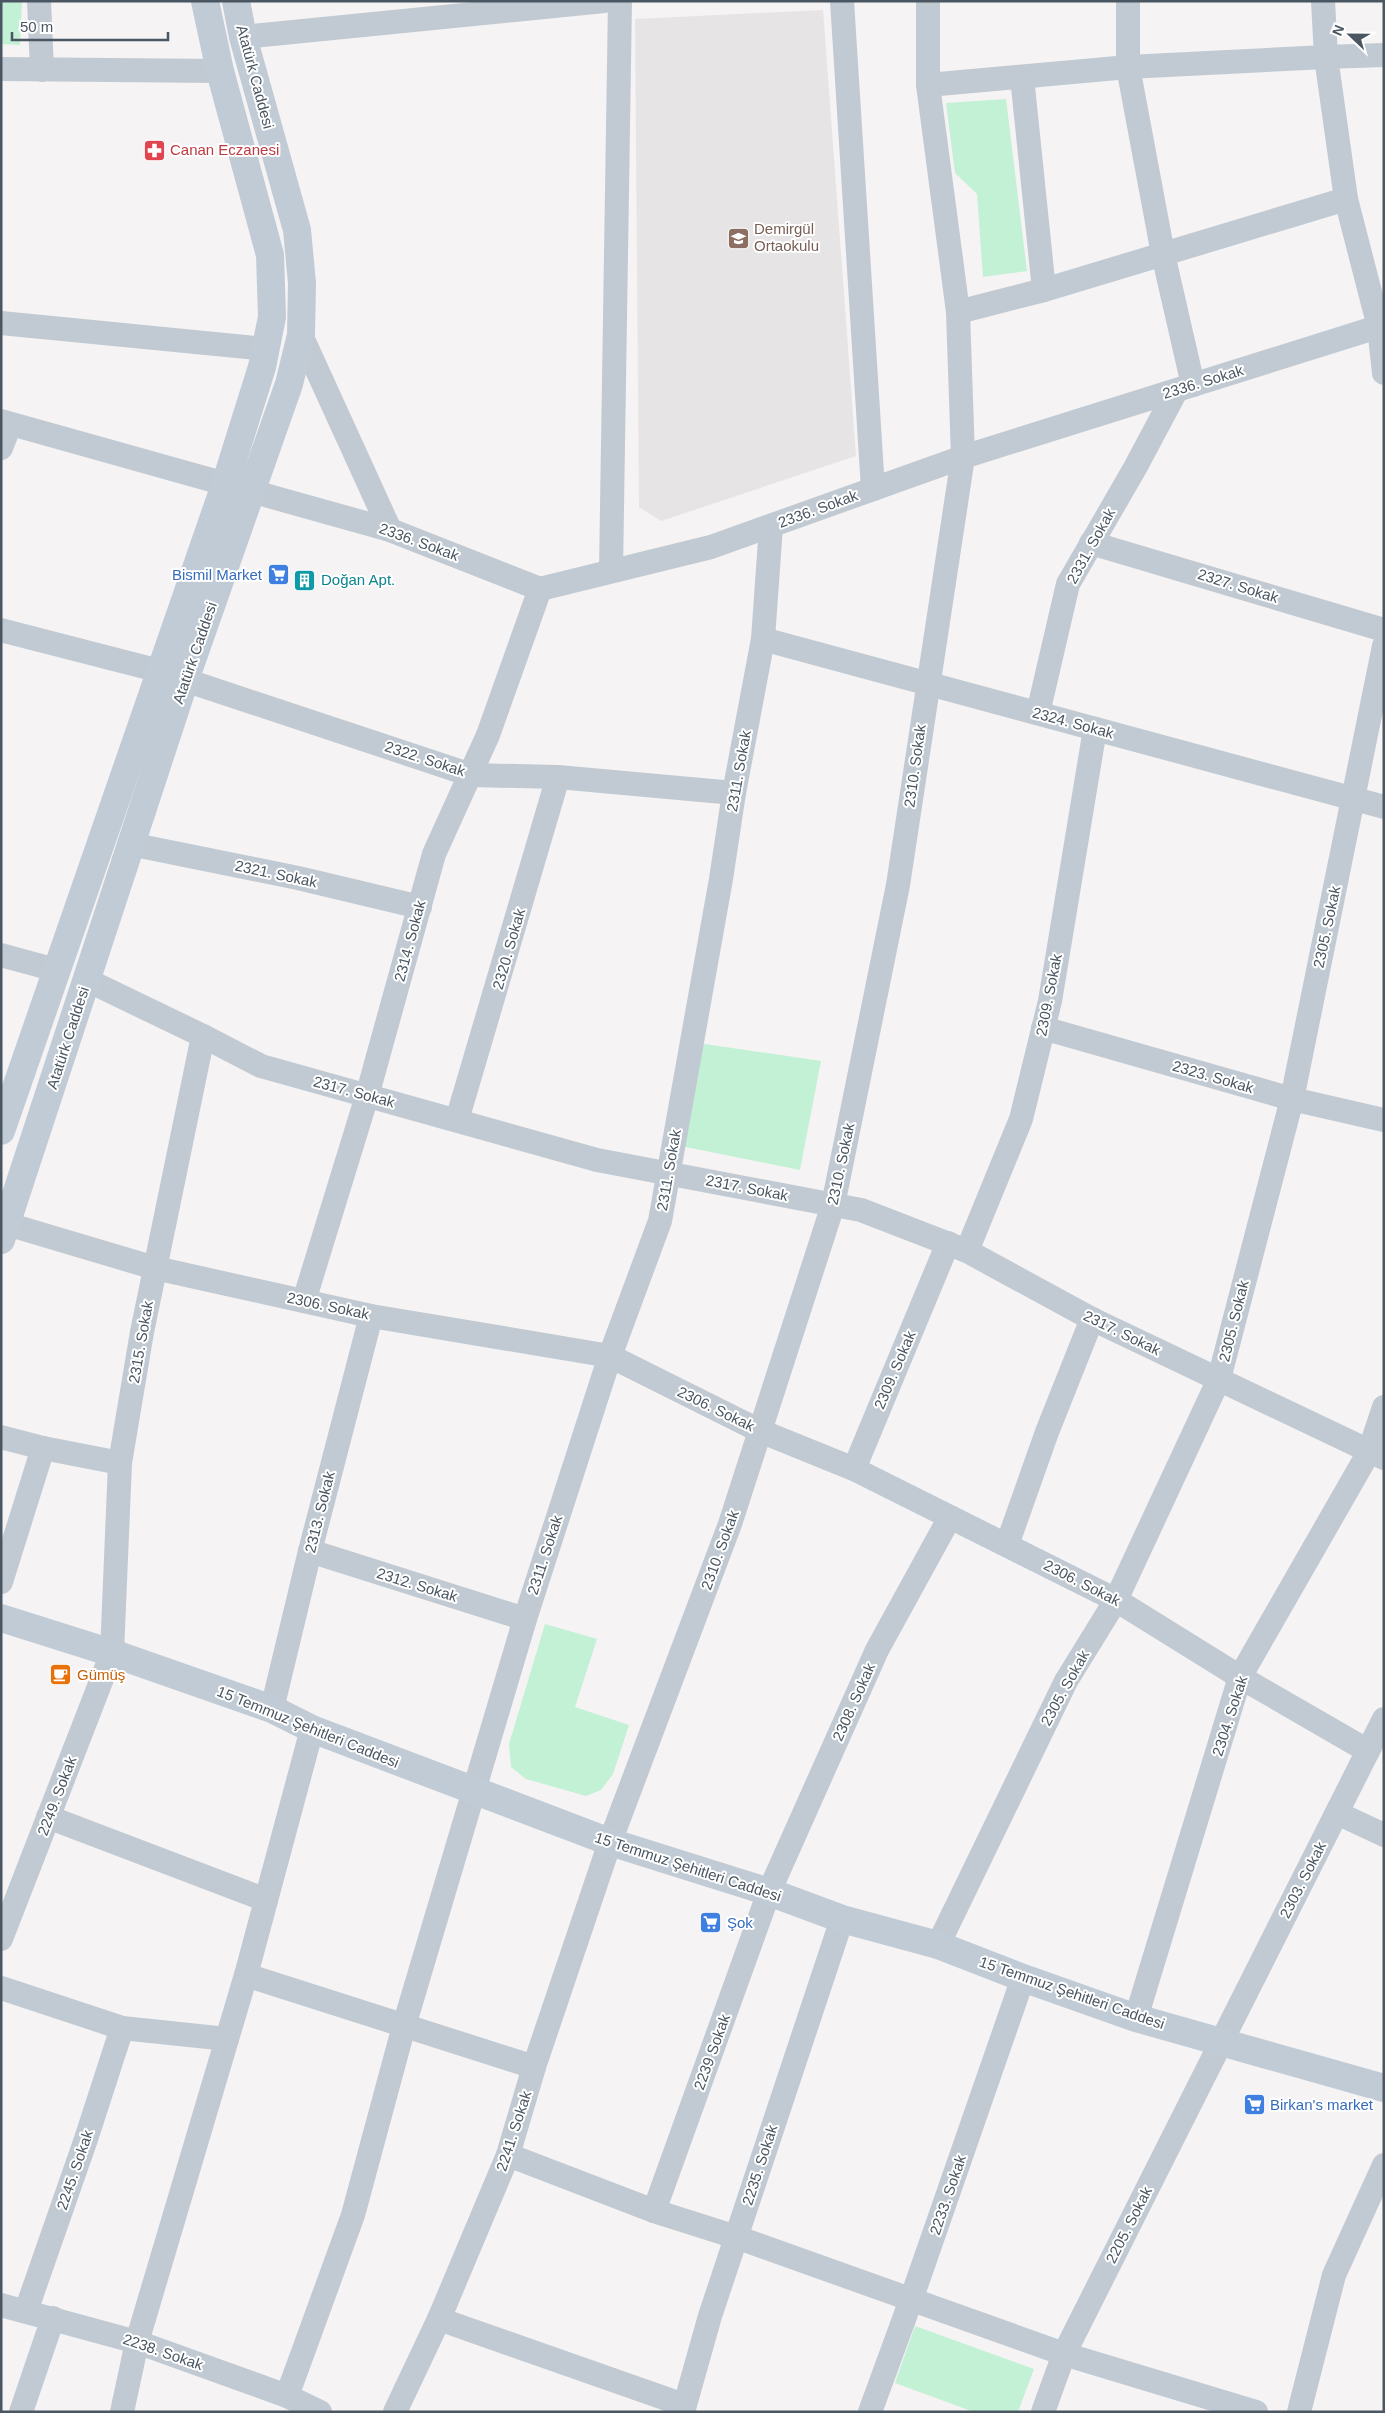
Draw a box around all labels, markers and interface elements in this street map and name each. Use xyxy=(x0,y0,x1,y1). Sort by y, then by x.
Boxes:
scale bar xyxy=(12,10,169,42)
north arrow xyxy=(1325,10,1375,60)
text: 50 m xyxy=(20,18,53,35)
text: N xyxy=(1329,22,1347,38)
street label: Atatürk Caddesi xyxy=(233,23,278,131)
pharmacy icon: Canan Eczanesi xyxy=(142,138,166,162)
place label: Canan Eczanesi xyxy=(170,141,279,158)
place label: Demirgül Ortaokulu xyxy=(754,220,819,254)
school or university icon: Demirgül Ortaokulu xyxy=(726,226,750,250)
street label: 2336. Sokak xyxy=(1160,361,1246,402)
street label: 2336. Sokak xyxy=(776,486,860,531)
street label: 2331. Sokak xyxy=(1063,505,1118,586)
street label: 2336. Sokak xyxy=(377,519,462,564)
supermarket icon: Bismil Market xyxy=(266,563,290,587)
street label: 2327. Sokak xyxy=(1196,565,1281,606)
place label: Bismil Market xyxy=(172,566,263,583)
building icon: Doğan Apt. xyxy=(293,568,317,592)
place label: Doğan Apt. xyxy=(321,571,395,588)
street label: Atatürk Caddesi xyxy=(169,600,220,706)
street label: 2324. Sokak xyxy=(1031,704,1116,742)
street label: 2310. Sokak xyxy=(900,723,929,808)
street label: 2311. Sokak xyxy=(723,728,754,813)
street label: 2322. Sokak xyxy=(383,738,468,780)
street label: 2321. Sokak xyxy=(234,857,319,891)
street label: 2305. Sokak xyxy=(1310,884,1344,969)
street label: 2314. Sokak xyxy=(391,898,429,983)
street label: 2320. Sokak xyxy=(489,906,528,991)
street label: 2309. Sokak xyxy=(1032,952,1065,1037)
street label: Atatürk Caddesi xyxy=(43,984,92,1091)
street label: 2323. Sokak xyxy=(1171,1057,1256,1096)
street label: 2317. Sokak xyxy=(312,1073,397,1111)
street label: 2310. Sokak xyxy=(824,1121,858,1206)
street label: 2311. Sokak xyxy=(653,1127,684,1212)
street label: 2317. Sokak xyxy=(705,1171,790,1204)
street label: 2305. Sokak xyxy=(1215,1278,1252,1363)
street label: 2306. Sokak xyxy=(286,1289,371,1323)
street label: 2315. Sokak xyxy=(125,1299,156,1384)
street label: 2317. Sokak xyxy=(1081,1307,1164,1359)
street label: 2309. Sokak xyxy=(870,1328,919,1412)
street label: 2306. Sokak xyxy=(675,1383,758,1435)
street label: 2313. Sokak xyxy=(301,1469,338,1554)
street label: 2310. Sokak xyxy=(697,1507,742,1592)
street label: 2311. Sokak xyxy=(524,1513,565,1597)
street label: 2306. Sokak xyxy=(1041,1556,1124,1609)
street label: 2312. Sokak xyxy=(375,1564,460,1605)
street label: 2305. Sokak xyxy=(1037,1647,1092,1728)
street label: 2308. Sokak xyxy=(829,1660,878,1743)
cafe icon: Gümüş xyxy=(49,1663,73,1687)
place label: Gümüş xyxy=(77,1666,125,1683)
street label: 2304. Sokak xyxy=(1209,1673,1251,1758)
street label: 15 Temmuz Şehitleri Caddesi xyxy=(215,1682,402,1771)
street label: 2249. Sokak xyxy=(34,1753,80,1838)
street label: 15 Temmuz Şehitleri Caddesi xyxy=(593,1828,783,1905)
street label: 2303. Sokak xyxy=(1276,1838,1329,1921)
supermarket icon: Şok xyxy=(699,1911,723,1935)
place label: Şok xyxy=(727,1914,753,1931)
street label: 15 Temmuz Şehitleri Caddesi xyxy=(977,1953,1167,2032)
street label: 2239 Sokak xyxy=(690,2011,733,2092)
street label: 2241. Sokak xyxy=(493,2088,535,2173)
supermarket icon: Birkan's market xyxy=(1242,2093,1266,2117)
place label: Birkan's market xyxy=(1270,2096,1374,2113)
street label: 2235. Sokak xyxy=(739,2122,781,2207)
street label: 2245. Sokak xyxy=(53,2127,96,2212)
street label: 2233. Sokak xyxy=(926,2152,969,2237)
street label: 2205. Sokak xyxy=(1102,2183,1155,2266)
street label: 2238. Sokak xyxy=(121,2330,206,2373)

